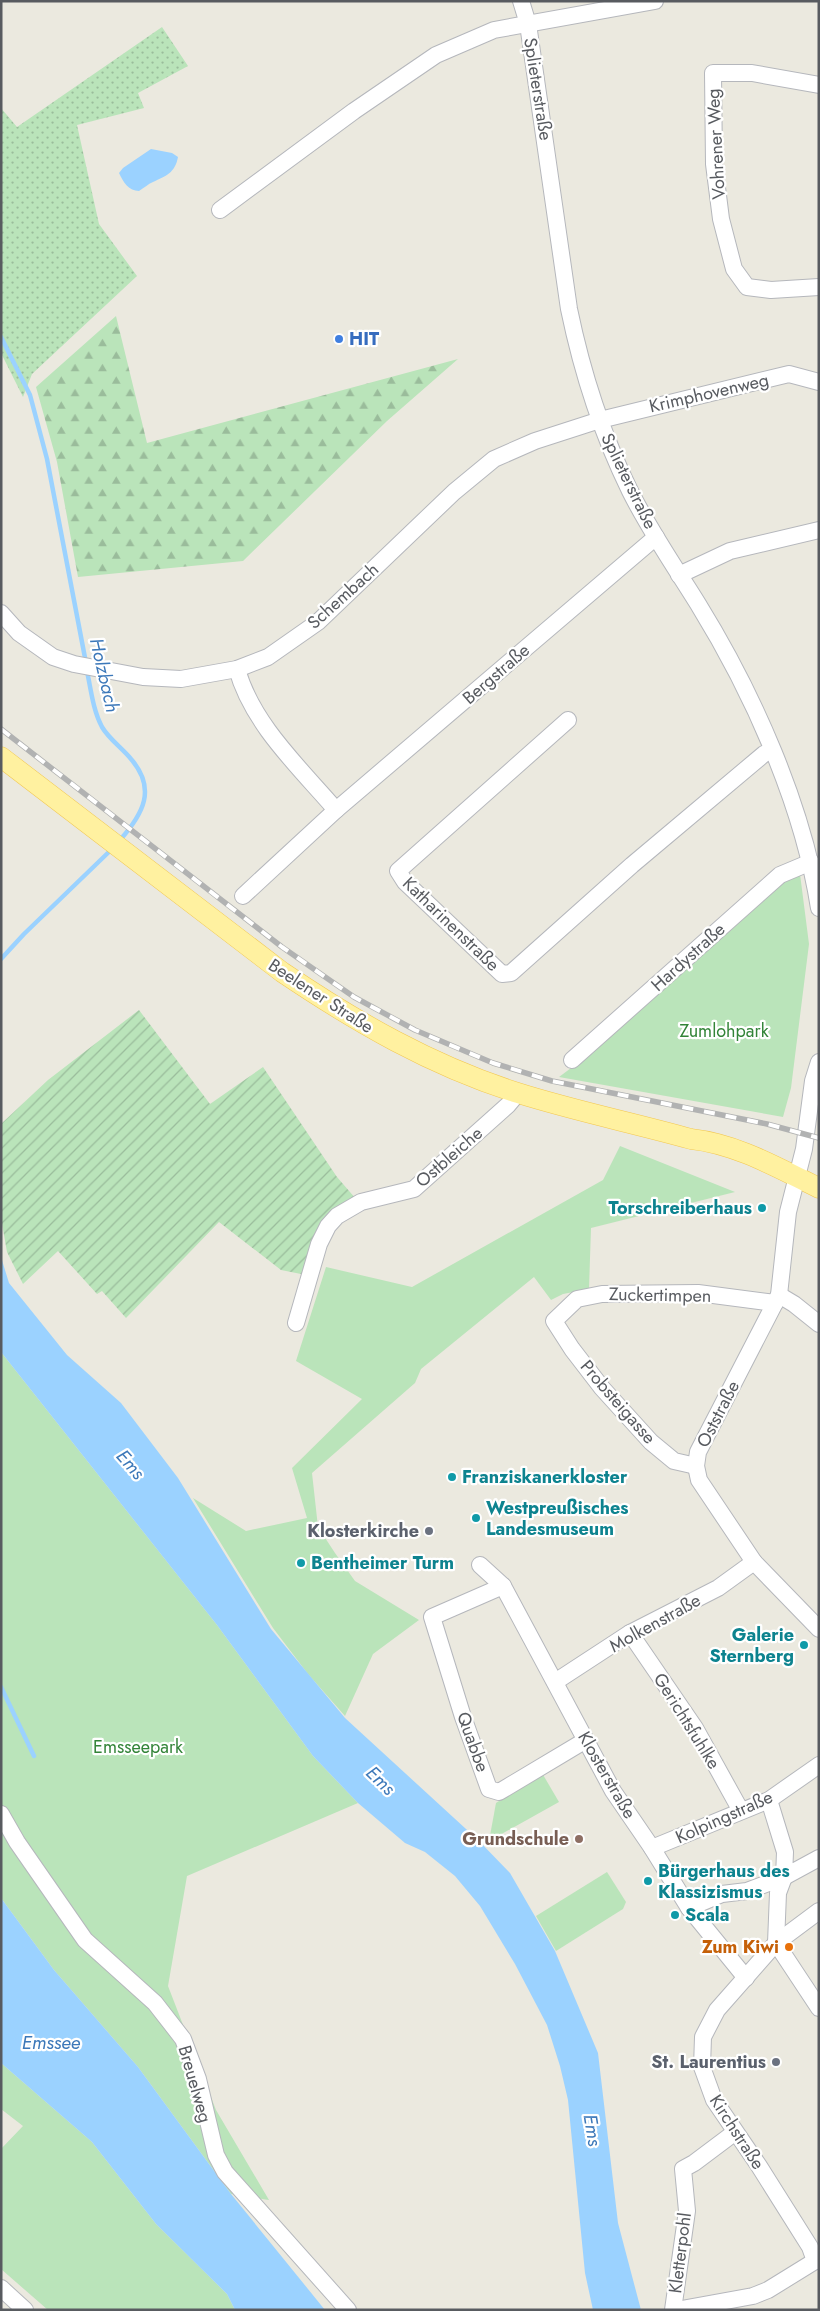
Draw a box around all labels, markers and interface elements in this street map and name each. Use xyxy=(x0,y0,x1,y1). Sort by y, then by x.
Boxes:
street label: Splieterstraße xyxy=(517,36,559,142)
street label: Vohrener Weg xyxy=(700,88,732,200)
place label: HIT xyxy=(349,326,380,352)
marker: HIT xyxy=(333,333,345,345)
street label: Krimphovenweg xyxy=(647,367,771,419)
street label: Splieterstraße xyxy=(595,429,663,533)
street label: Schembach xyxy=(302,557,384,635)
water label: Holzbach xyxy=(83,635,126,715)
street label: Bergstraße xyxy=(457,638,535,710)
street label: Katharinenstraße xyxy=(397,871,505,977)
street label: Hardystraße xyxy=(645,917,731,997)
street label: Beelener Straße xyxy=(263,952,379,1040)
park label: Zumlohpark xyxy=(679,1018,769,1044)
street label: Ostbleiche xyxy=(410,1120,488,1194)
place label: Torschreiberhaus xyxy=(609,1195,752,1221)
marker: Torschreiberhaus xyxy=(756,1202,768,1214)
street label: Zuckertimpen xyxy=(609,1281,711,1309)
street label: Probsteigasse xyxy=(574,1354,662,1450)
street label: Oststraße xyxy=(690,1376,746,1452)
water label: Ems xyxy=(110,1443,152,1486)
place label: Franziskanerkloster xyxy=(462,1464,628,1490)
marker: Franziskanerkloster xyxy=(446,1471,458,1483)
place label: Westpreußisches Landesmuseum xyxy=(486,1495,629,1542)
marker: Westpreußisches Landesmuseum xyxy=(470,1512,482,1524)
place label: Klosterkirche xyxy=(307,1518,419,1544)
marker: Klosterkirche xyxy=(423,1525,435,1537)
place label: Bentheimer Turm xyxy=(311,1550,454,1576)
marker: Bentheimer Turm xyxy=(295,1557,307,1569)
street label: Molkenstraße xyxy=(605,1587,705,1659)
place label: Galerie Sternberg xyxy=(709,1622,794,1669)
marker: Galerie Sternberg xyxy=(798,1639,810,1651)
street label: Gerichtsfuhlke xyxy=(647,1668,727,1774)
street label: Quabbe xyxy=(450,1708,496,1776)
street label: Klosterstraße xyxy=(571,1726,643,1824)
park label: Emsseepark xyxy=(93,1734,183,1760)
water label: Ems xyxy=(360,1760,402,1802)
street label: Kolpingstraße xyxy=(671,1784,777,1850)
place label: Grundschule xyxy=(462,1826,569,1852)
marker: Grundschule xyxy=(573,1833,585,1845)
place label: Bürgerhaus des Klassizismus xyxy=(658,1858,790,1905)
marker: Bürgerhaus des Klassizismus xyxy=(642,1875,654,1887)
place label: Scala xyxy=(685,1902,729,1928)
marker: Scala xyxy=(669,1909,681,1921)
place label: Zum Kiwi xyxy=(702,1934,779,1960)
marker: Zum Kiwi xyxy=(783,1941,795,1953)
water label: Emssee xyxy=(22,2029,81,2056)
street label: Breuelweg xyxy=(172,2042,218,2126)
place label: St. Laurentius xyxy=(651,2049,766,2075)
marker: St. Laurentius xyxy=(770,2056,782,2068)
street label: Kirchstraße xyxy=(703,2089,771,2175)
water label: Ems xyxy=(577,2112,608,2149)
street label: Kletterpohl xyxy=(662,2211,698,2295)

